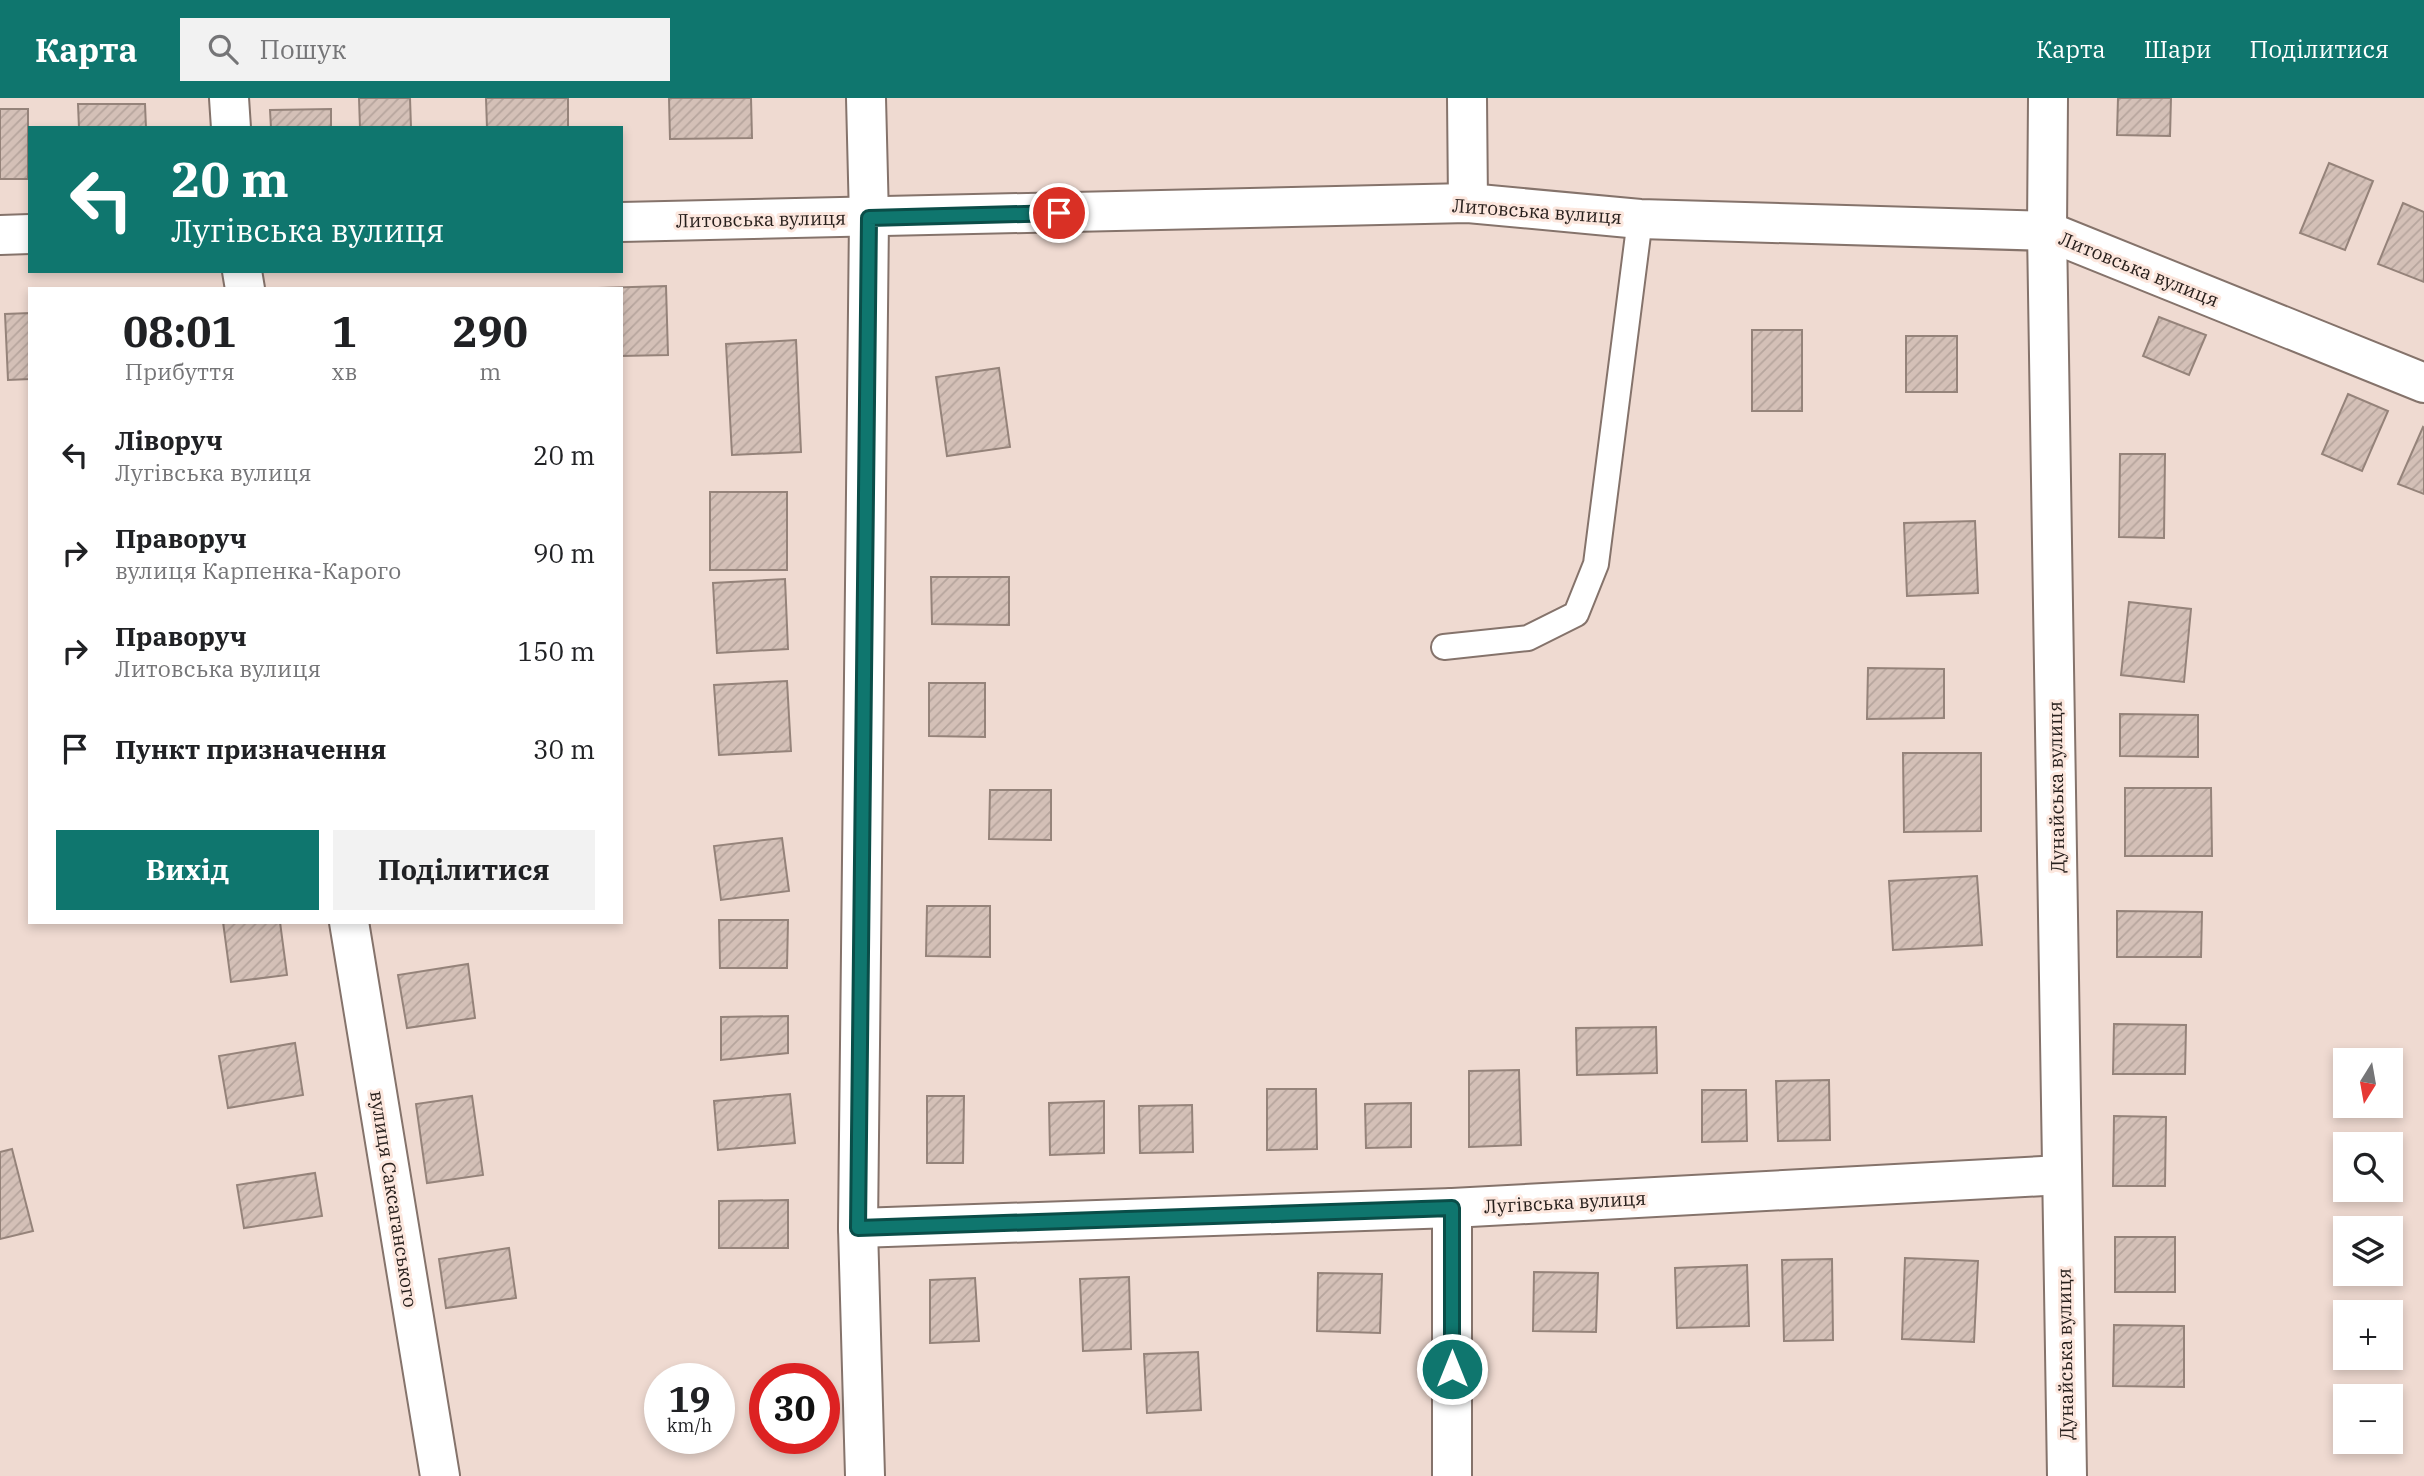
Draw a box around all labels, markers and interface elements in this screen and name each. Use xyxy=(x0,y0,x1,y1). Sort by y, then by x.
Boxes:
search box xyxy=(180,18,670,81)
text: Карта xyxy=(35,28,138,71)
icon: search xyxy=(204,30,242,68)
text: Пошук xyxy=(260,32,346,66)
text: Карта xyxy=(2036,33,2106,65)
text: Шари xyxy=(2144,33,2212,65)
text: Поділитися xyxy=(2250,33,2389,65)
text: 20 m xyxy=(171,147,289,210)
icon: left xyxy=(56,154,147,245)
pin xyxy=(1029,183,1089,243)
street label: Литовська вулиця xyxy=(1451,193,1623,229)
icon: arrive xyxy=(1040,194,1078,232)
street label: Литовська вулиця xyxy=(676,206,846,232)
text: Лугівська вулиця xyxy=(171,209,445,251)
street label: Литовська вулиця xyxy=(2056,226,2222,312)
text: 08:01 xyxy=(123,304,237,359)
text: 1 xyxy=(332,304,357,359)
text: 290 xyxy=(452,304,528,359)
text: Прибуття xyxy=(125,356,235,386)
text: хв xyxy=(332,356,357,386)
text: m xyxy=(479,356,501,386)
text: Ліворуч xyxy=(115,423,223,457)
icon: left xyxy=(56,436,94,474)
text: 20 m xyxy=(533,438,595,472)
text: Лугівська вулиця xyxy=(115,457,312,487)
text: Праворуч xyxy=(115,521,247,555)
icon: right xyxy=(56,534,94,572)
text: 90 m xyxy=(533,536,595,570)
text: вулиця Карпенка-Карого xyxy=(115,555,401,585)
text: Праворуч xyxy=(115,619,247,653)
icon: right xyxy=(56,632,94,670)
text: 150 m xyxy=(517,634,595,668)
text: Литовська вулиця xyxy=(115,653,321,683)
street label: Дунайська вулиця xyxy=(2043,701,2069,873)
icon: arrive xyxy=(56,730,94,768)
text: Пункт призначення xyxy=(115,732,387,766)
text: 30 m xyxy=(533,732,595,766)
button: Вихід xyxy=(56,830,319,910)
button: Поділитися xyxy=(333,830,595,910)
north arrow xyxy=(2333,1048,2403,1118)
map controls xyxy=(2333,1048,2403,1454)
street label: вулиця Саксаганського xyxy=(365,1089,423,1309)
button: search xyxy=(2333,1132,2403,1202)
street label: Лугівська вулиця xyxy=(1483,1186,1647,1218)
button: layers xyxy=(2333,1216,2403,1286)
street label: Дунайська вулиця xyxy=(2052,1268,2078,1440)
button: + xyxy=(2333,1300,2403,1370)
position arrow xyxy=(1415,1332,1489,1406)
speed limit sign: 30 xyxy=(749,1363,840,1454)
text: 19 xyxy=(668,1376,711,1422)
button: − xyxy=(2333,1384,2403,1454)
text: km/h xyxy=(667,1414,712,1437)

